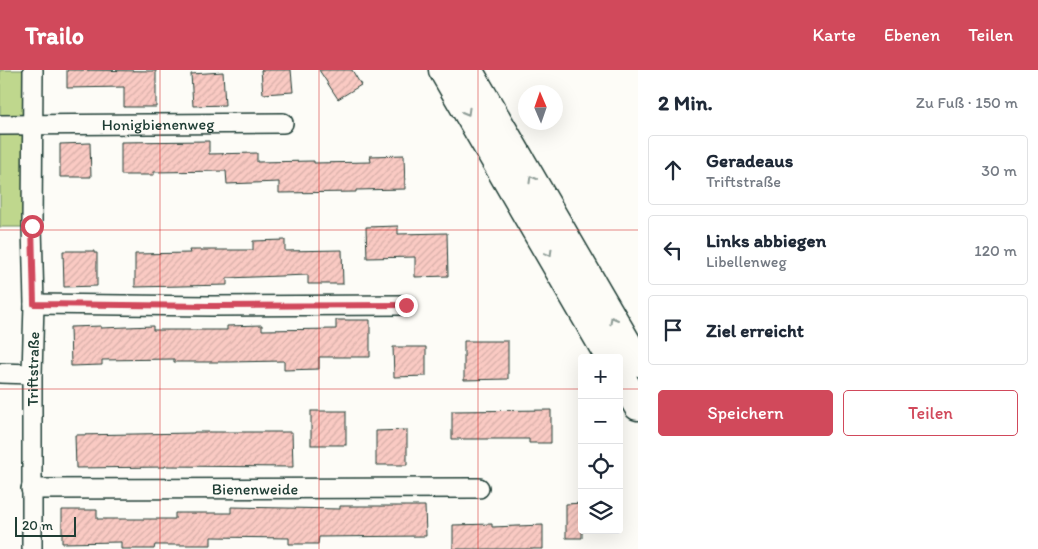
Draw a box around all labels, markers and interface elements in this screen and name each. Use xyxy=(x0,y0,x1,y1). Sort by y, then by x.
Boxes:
text: Trailo xyxy=(25,21,84,50)
text: Karte xyxy=(813,24,856,46)
text: Ebenen xyxy=(884,24,940,46)
text: Teilen xyxy=(968,24,1013,46)
north arrow xyxy=(518,85,563,130)
text: 2 Min. xyxy=(658,90,713,115)
text: Zu Fuß · 150 m xyxy=(916,93,1018,112)
one-way arrow xyxy=(461,107,471,116)
street label: Honigbienenweg xyxy=(102,114,215,134)
text: Geradeaus xyxy=(706,149,793,172)
icon: ahead xyxy=(659,156,687,184)
text: 30 m xyxy=(981,161,1017,180)
text: Triftstraße xyxy=(706,172,781,191)
one-way arrow xyxy=(528,176,538,185)
route start xyxy=(21,215,44,238)
text: Links abbiegen xyxy=(706,229,826,252)
icon: left xyxy=(659,236,687,264)
text: 120 m xyxy=(974,241,1017,260)
one-way arrow xyxy=(542,247,552,256)
text: Libellenweg xyxy=(706,252,787,271)
route end xyxy=(395,294,418,317)
one-way arrow xyxy=(610,316,620,325)
icon: arrive xyxy=(659,316,687,344)
text: Ziel erreicht xyxy=(706,319,804,342)
street label: Triftstraße xyxy=(23,331,43,406)
map controls xyxy=(578,354,623,534)
button: + xyxy=(578,354,623,399)
button: Speichern xyxy=(658,390,833,436)
button: Teilen xyxy=(843,390,1018,436)
button: − xyxy=(578,399,623,444)
button: locate xyxy=(578,444,623,489)
street label: Bienenweide xyxy=(212,479,299,499)
button: layers xyxy=(578,489,623,534)
scale bar xyxy=(15,514,76,537)
text: 20 m xyxy=(22,517,53,534)

